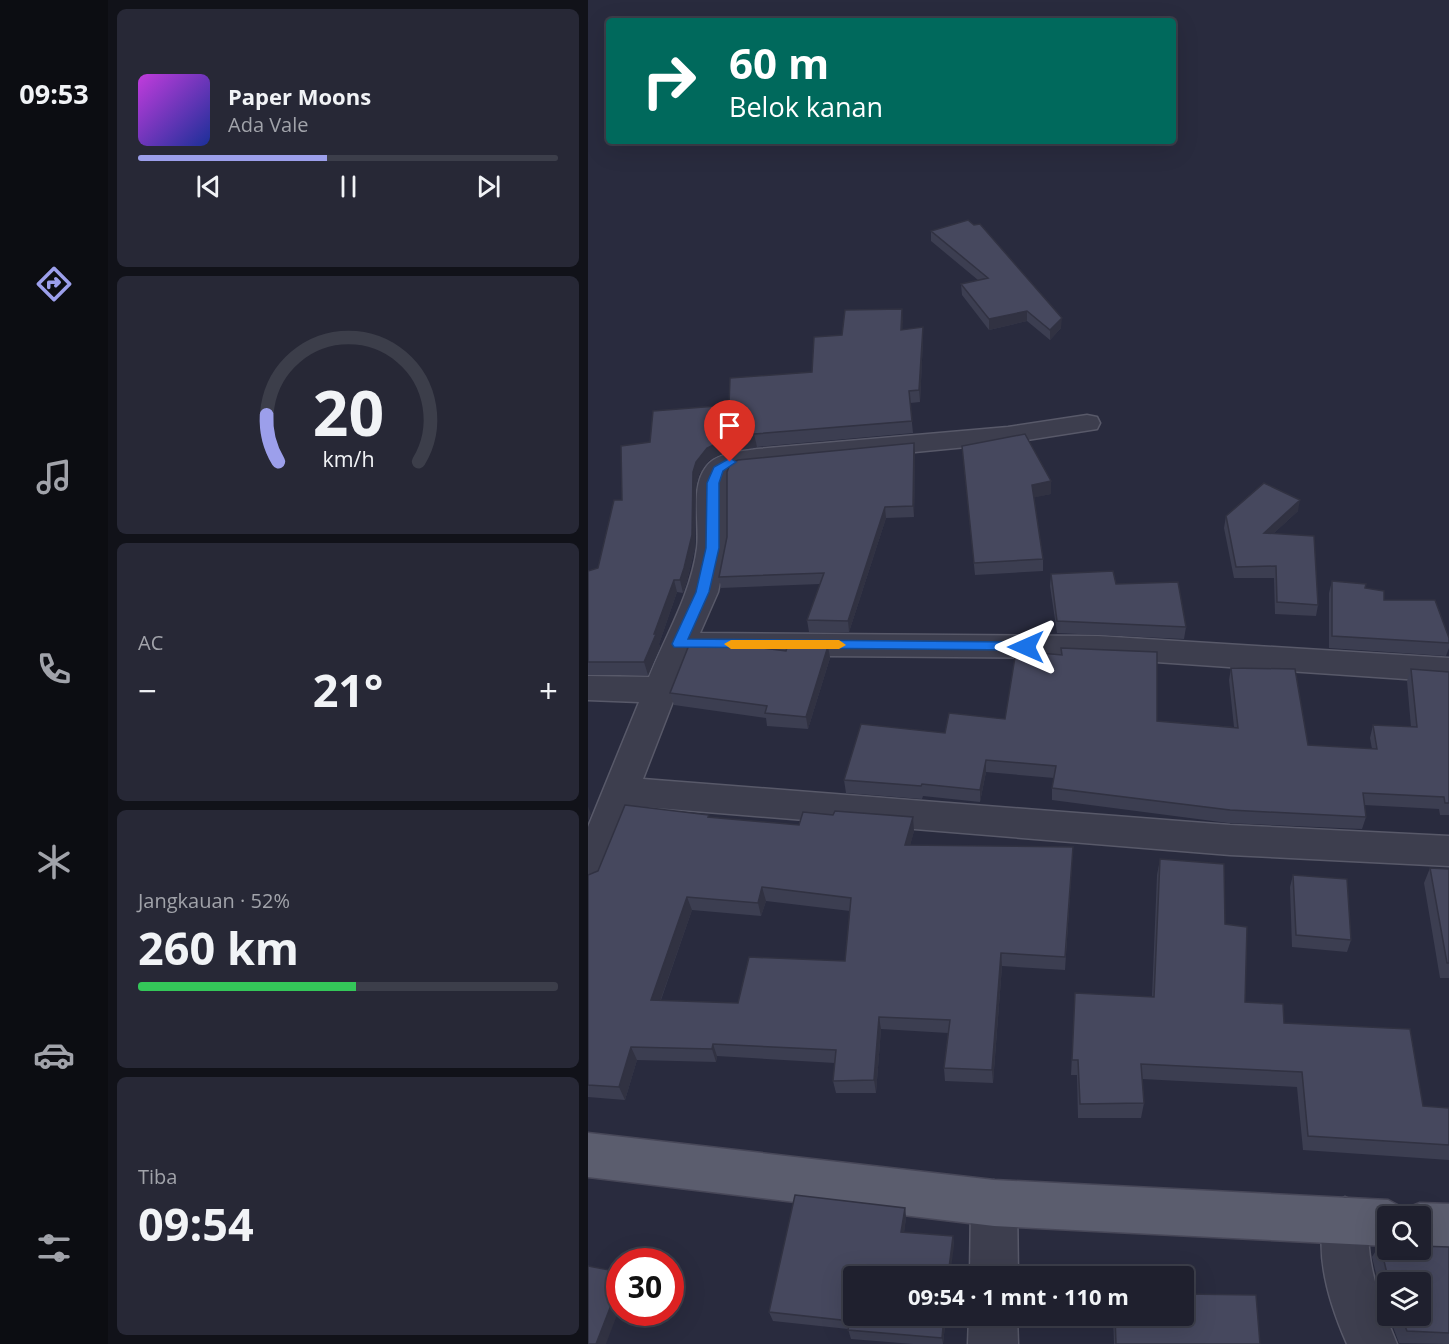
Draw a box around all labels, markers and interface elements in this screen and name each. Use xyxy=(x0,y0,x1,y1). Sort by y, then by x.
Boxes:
text: 60 m xyxy=(729,34,829,91)
icon: right xyxy=(630,42,708,120)
text: 09:53 xyxy=(19,75,89,112)
text: Paper Moons xyxy=(228,81,371,111)
text: Belok kanan xyxy=(729,88,883,125)
text: Ada Vale xyxy=(228,111,309,138)
icon: previous xyxy=(192,170,225,203)
icon: pause xyxy=(332,170,365,203)
icon: next xyxy=(472,170,505,203)
icon: directions xyxy=(33,263,75,305)
text: 20 xyxy=(312,369,384,454)
pin xyxy=(704,400,755,462)
icon: arrive xyxy=(713,409,746,442)
text: km/h xyxy=(322,444,374,473)
icon: music xyxy=(33,456,75,498)
position arrow xyxy=(994,615,1058,679)
text: AC xyxy=(138,629,163,656)
icon: phone xyxy=(33,648,75,690)
text: 21° xyxy=(313,659,383,720)
text: − xyxy=(138,668,157,713)
text: + xyxy=(539,668,558,713)
icon: climate xyxy=(33,841,75,883)
text: Jangkauan · 52% xyxy=(138,887,290,914)
text: 260 km xyxy=(138,917,299,978)
icon: car xyxy=(33,1034,75,1076)
text: Tiba xyxy=(138,1163,177,1190)
text: 09:54 xyxy=(138,1193,254,1254)
map controls xyxy=(1377,1206,1431,1326)
button: search xyxy=(1377,1206,1431,1260)
icon: filters xyxy=(33,1227,75,1269)
speed limit sign: 30 xyxy=(606,1248,684,1326)
button: layers xyxy=(1377,1272,1431,1326)
text: 09:54 · 1 mnt · 110 m xyxy=(908,1281,1129,1311)

